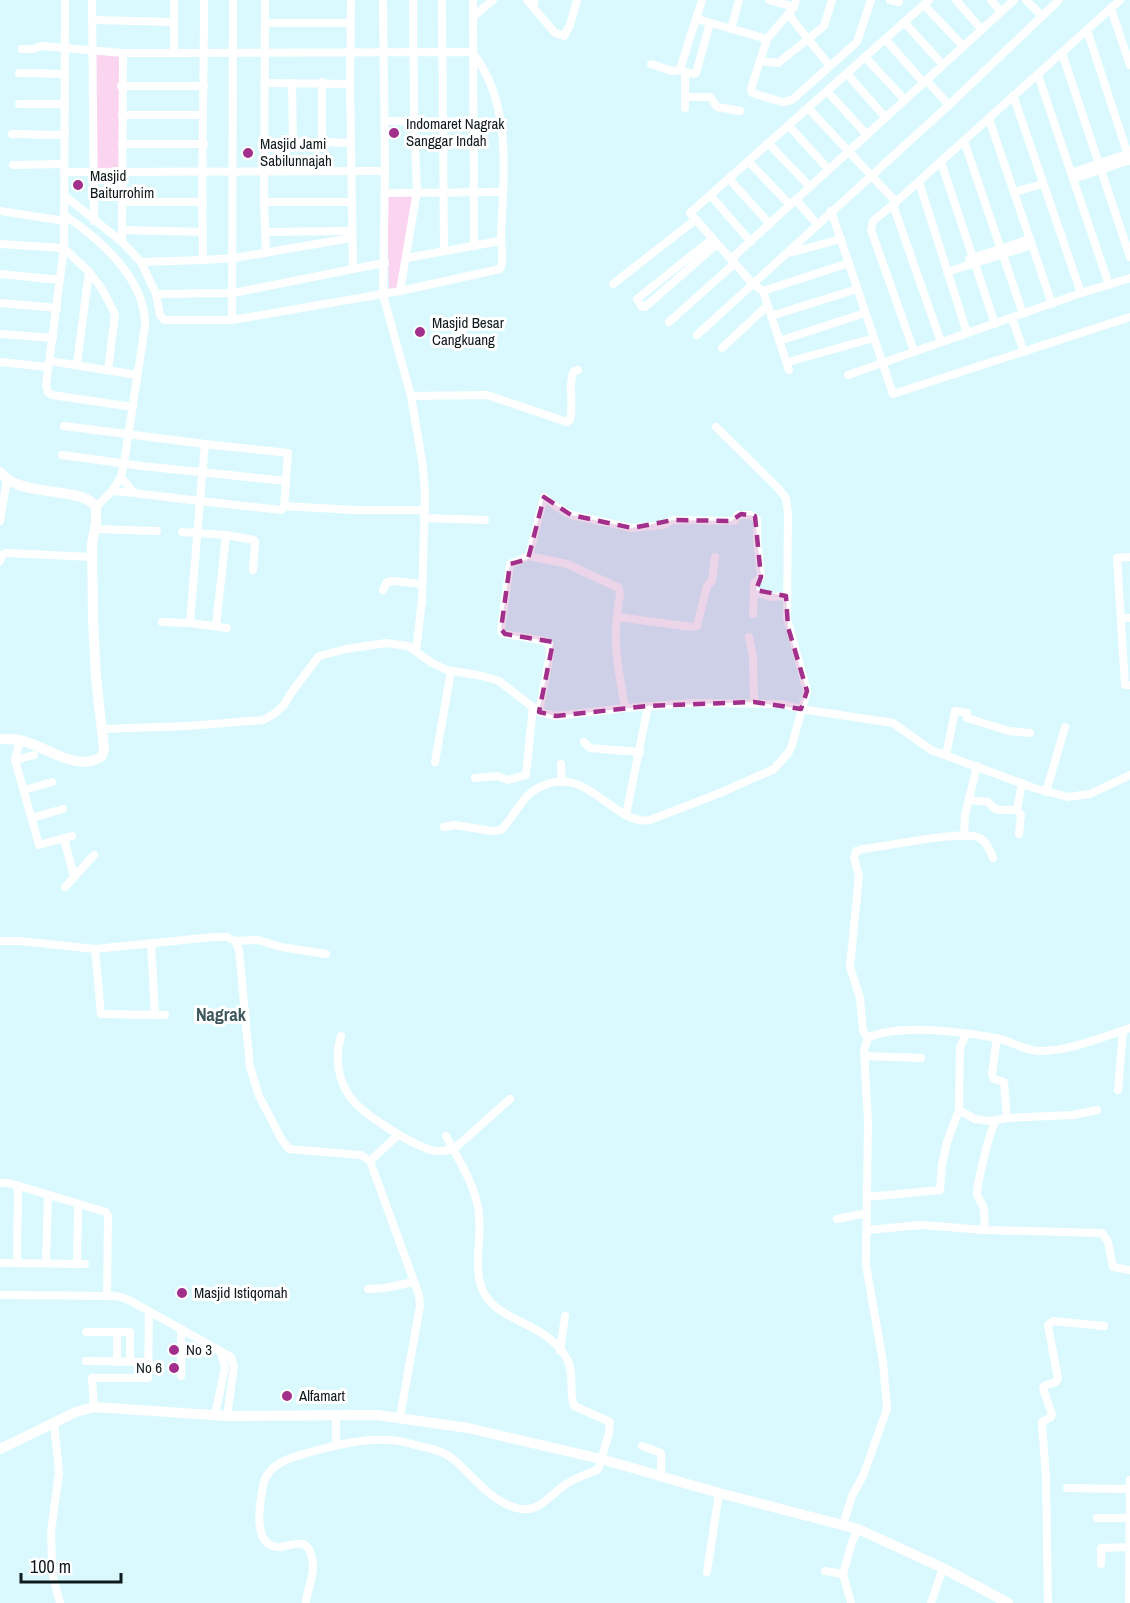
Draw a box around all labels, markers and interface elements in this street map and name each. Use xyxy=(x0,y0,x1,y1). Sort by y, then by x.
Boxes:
place label: Indomaret Nagrak Sanggar Indah xyxy=(406,113,505,151)
marker: Indomaret Nagrak Sanggar Indah xyxy=(387,126,401,140)
place label: Masjid Jami Sabilunnajah xyxy=(260,133,332,171)
marker: Masjid Jami Sabilunnajah xyxy=(241,146,255,160)
place label: Masjid Baiturrohim xyxy=(90,165,154,203)
marker: Masjid Baiturrohim xyxy=(71,178,85,192)
place label: Masjid Besar Cangkuang xyxy=(432,312,504,350)
marker: Masjid Besar Cangkuang xyxy=(413,325,427,339)
district label: Nagrak xyxy=(196,1002,247,1027)
place label: Masjid Istiqomah xyxy=(194,1282,288,1303)
marker: Masjid Istiqomah xyxy=(175,1286,189,1300)
place label: No 3 xyxy=(186,1339,212,1360)
marker: No 3 xyxy=(167,1343,181,1357)
place label: No 6 xyxy=(136,1357,162,1378)
marker: No 6 xyxy=(167,1361,181,1375)
place label: Alfamart xyxy=(298,1385,345,1406)
marker: Alfamart xyxy=(280,1389,294,1403)
scale bar xyxy=(21,1546,122,1584)
text: 100 m xyxy=(30,1554,71,1579)

